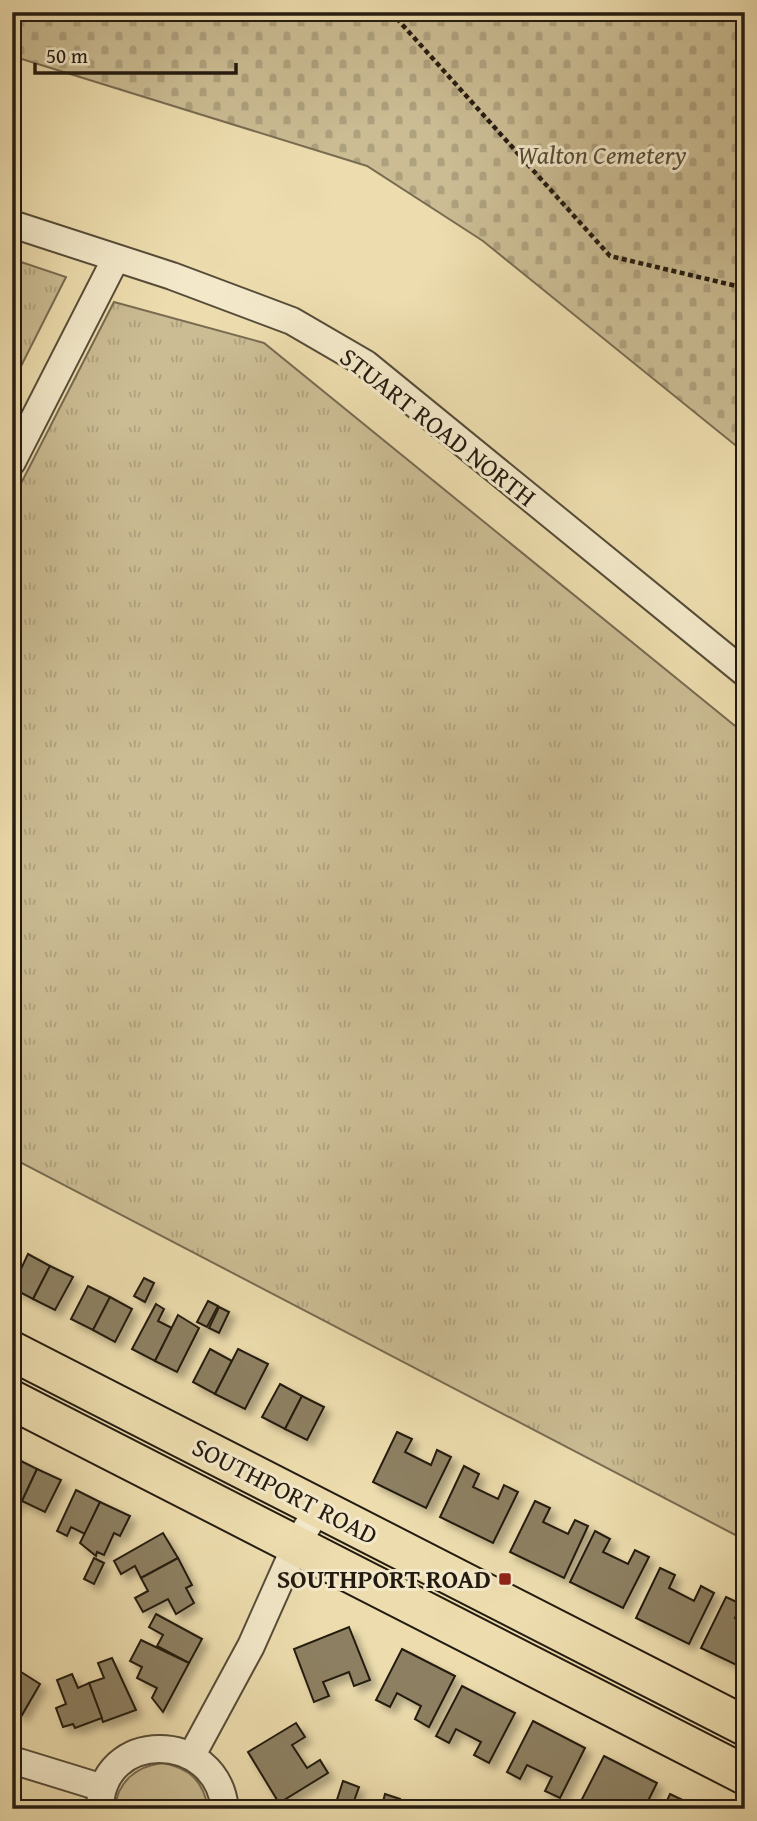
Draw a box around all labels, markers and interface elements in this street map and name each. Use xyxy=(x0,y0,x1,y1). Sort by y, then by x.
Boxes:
scale bar xyxy=(35,32,236,76)
text: 50 m xyxy=(46,40,88,71)
park label: Walton Cemetery xyxy=(518,135,686,174)
street label: STUART ROAD NORTH xyxy=(332,337,545,516)
street label: SOUTHPORT ROAD xyxy=(186,1427,385,1554)
place label: SOUTHPORT ROAD xyxy=(277,1559,491,1598)
marker: SOUTHPORT ROAD xyxy=(497,1571,513,1587)

